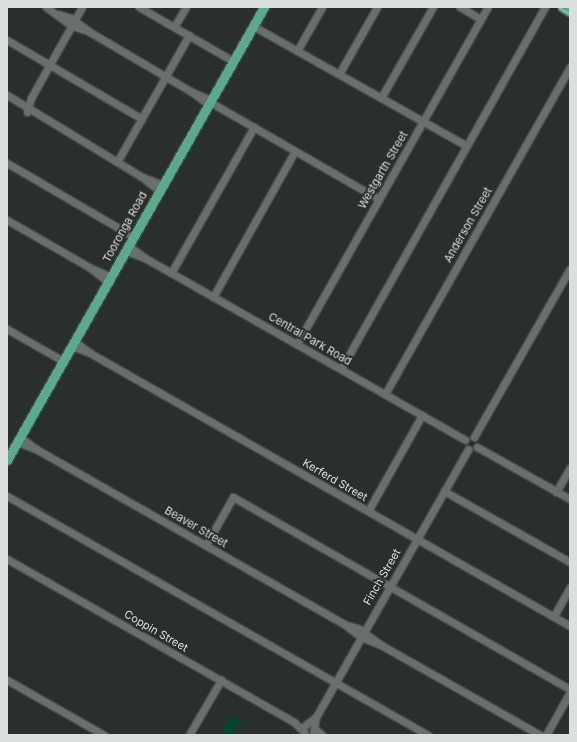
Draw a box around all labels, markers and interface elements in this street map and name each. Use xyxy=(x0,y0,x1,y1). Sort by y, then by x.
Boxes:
street label: Westgarth Street xyxy=(355,129,411,211)
street label: Anderson Street xyxy=(441,185,495,265)
street label: Tooronga Road xyxy=(100,189,150,265)
street label: Central Park Road xyxy=(266,310,354,368)
street label: Kerferd Street xyxy=(300,456,370,504)
street label: Beaver Street xyxy=(162,504,230,550)
street label: Finch Street xyxy=(361,547,403,607)
street label: Coppin Street xyxy=(122,607,190,655)

